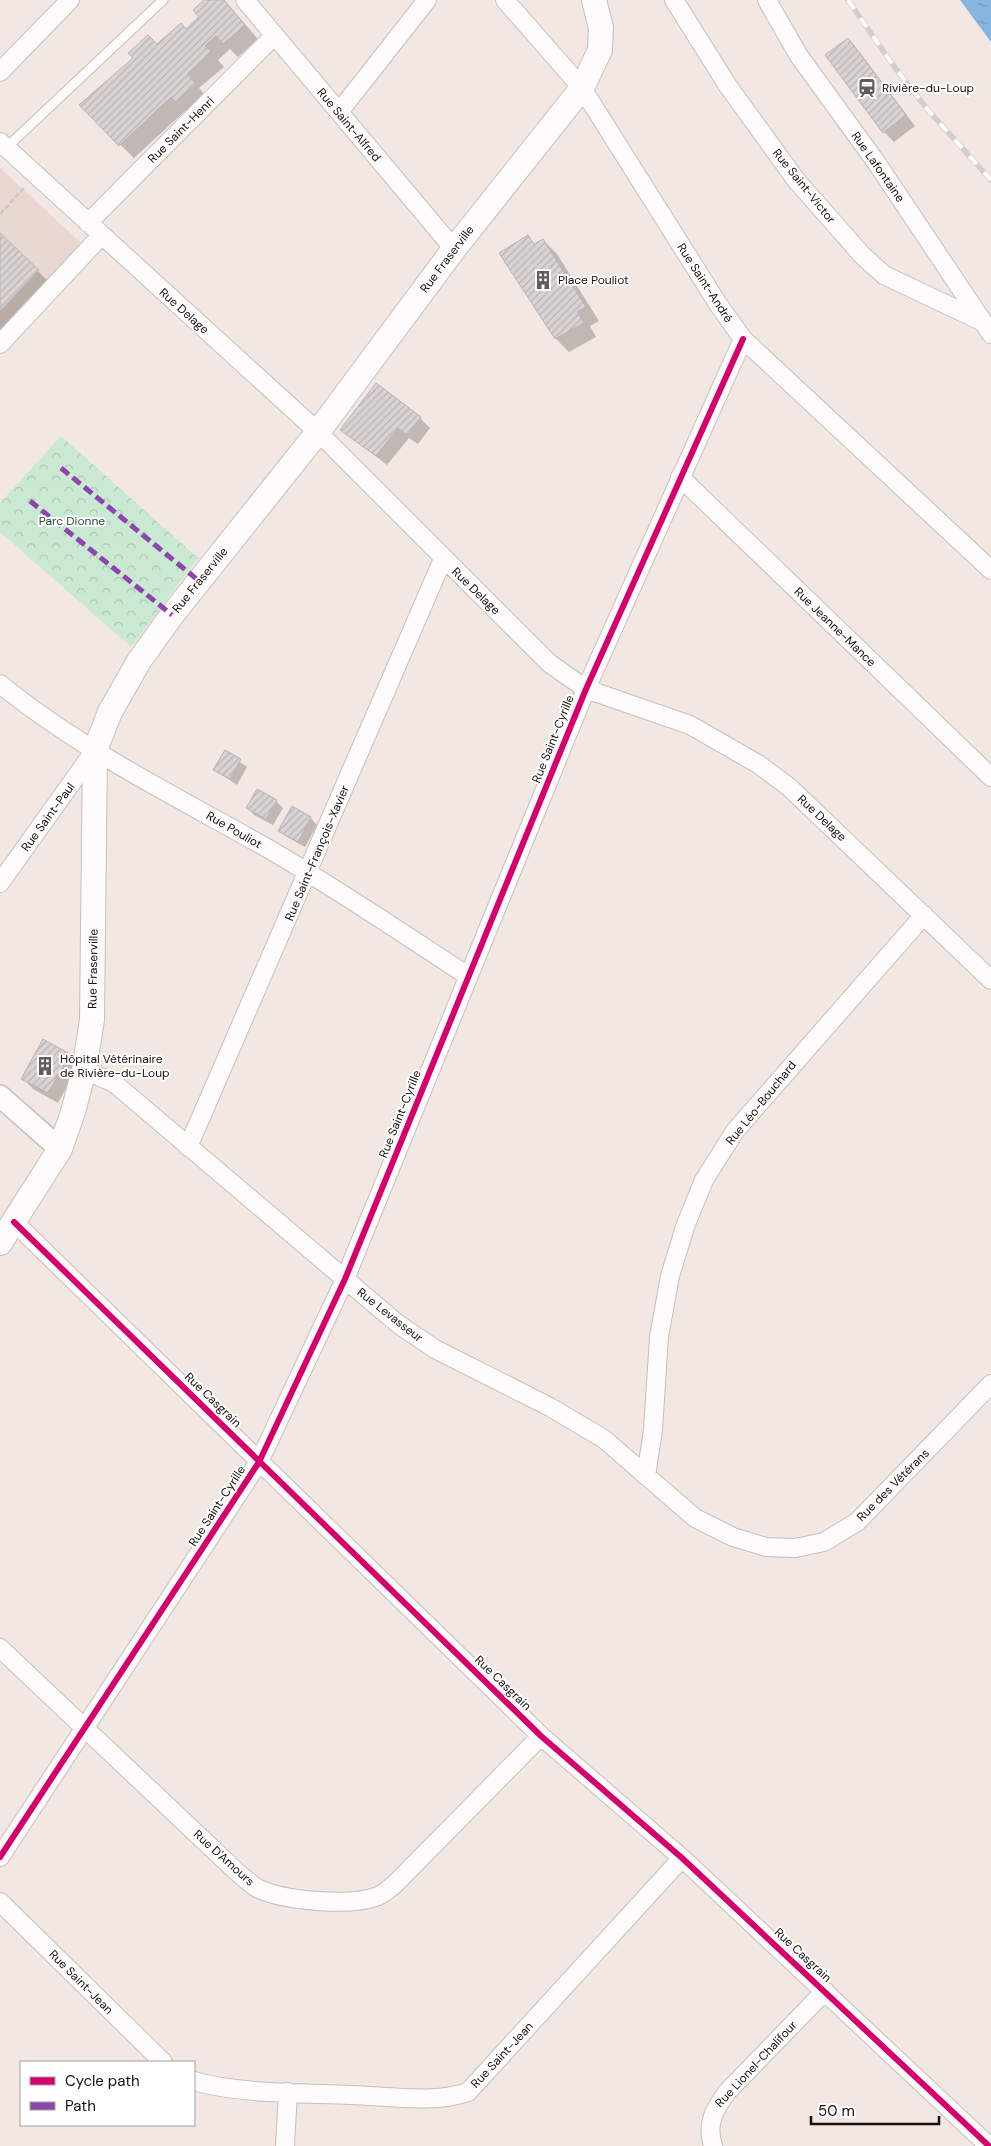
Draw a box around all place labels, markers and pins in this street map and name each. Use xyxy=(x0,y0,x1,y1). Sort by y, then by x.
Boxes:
station icon: Rivière-du-Loup xyxy=(856,77,878,99)
place label: Rivière-du-Loup xyxy=(882,80,974,96)
building icon: Place Pouliot xyxy=(532,269,554,291)
place label: Place Pouliot xyxy=(558,272,629,288)
place label: Hôpital Vétérinaire de Rivière-du-Loup xyxy=(60,1051,170,1081)
building icon: Hôpital Vétérinaire de Rivière-du-Loup xyxy=(34,1055,56,1077)

